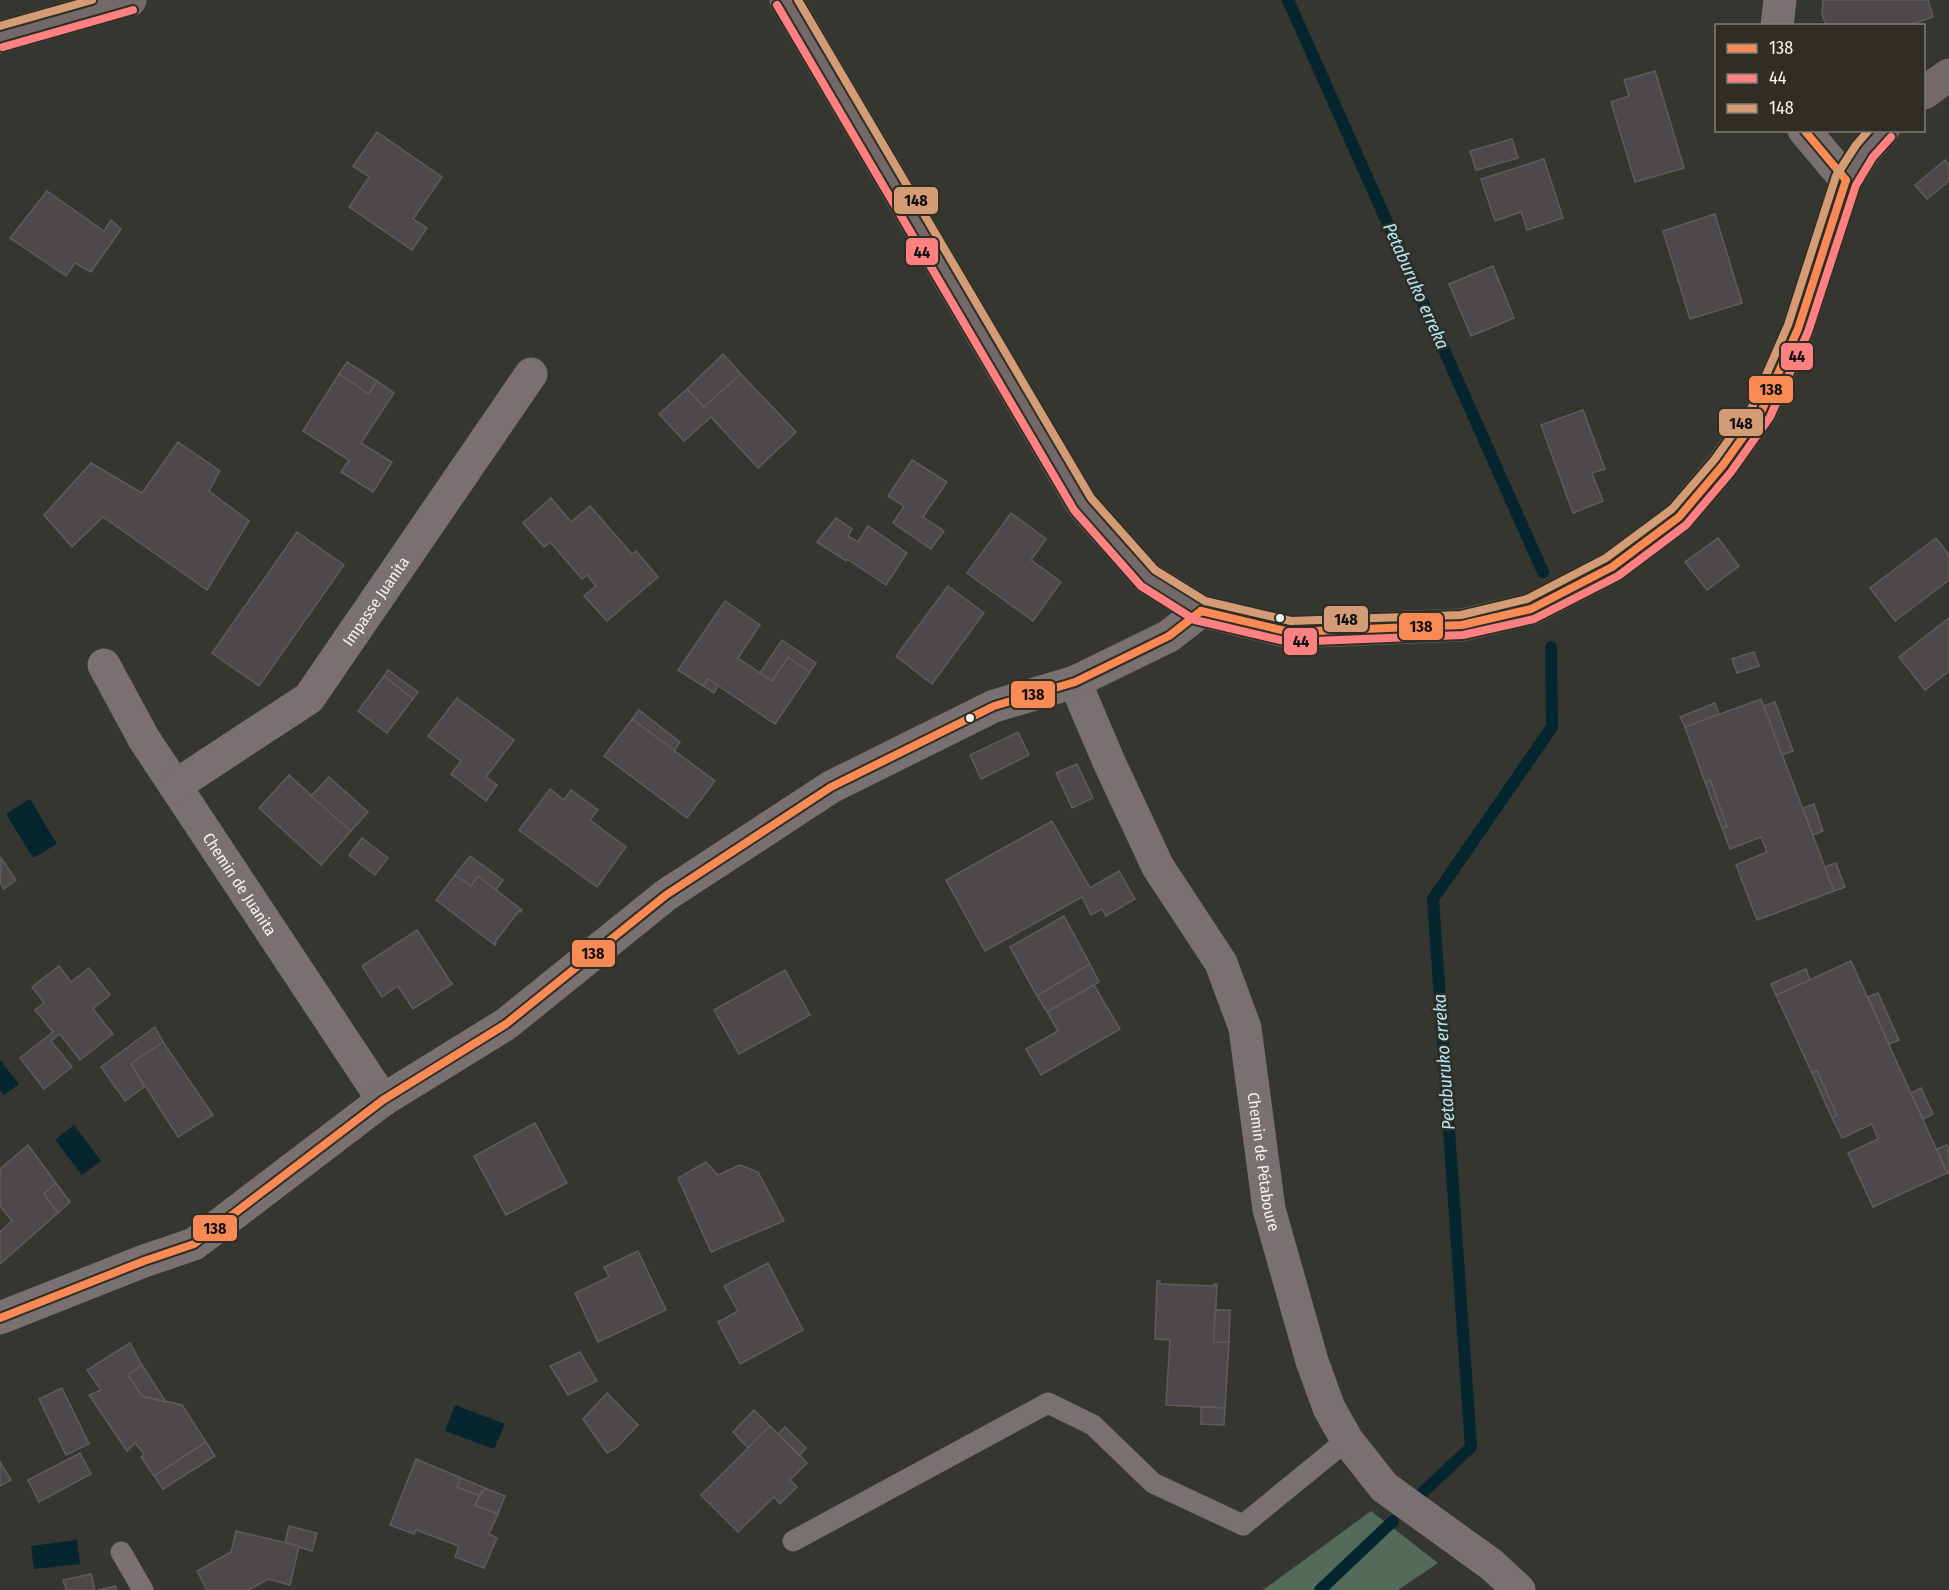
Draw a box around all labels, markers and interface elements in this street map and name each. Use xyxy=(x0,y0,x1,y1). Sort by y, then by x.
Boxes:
legend xyxy=(1715,24,1925,132)
text: 138 xyxy=(1769,37,1793,59)
text: 44 xyxy=(1769,67,1787,89)
text: 148 xyxy=(1769,97,1794,119)
line badge: 148 xyxy=(893,186,939,215)
text: 148 xyxy=(904,191,928,210)
water label: Petaburuko erreka xyxy=(1378,219,1454,353)
line badge: 44 xyxy=(905,237,939,266)
text: 44 xyxy=(914,243,930,262)
line badge: 44 xyxy=(1780,342,1814,371)
text: 44 xyxy=(1789,347,1805,366)
line badge: 138 xyxy=(1748,375,1794,404)
text: 138 xyxy=(1760,380,1783,399)
line badge: 148 xyxy=(1718,408,1764,437)
text: 148 xyxy=(1729,414,1753,433)
street label: Impasse Juanita xyxy=(338,553,413,649)
line badge: 148 xyxy=(1323,605,1369,633)
text: 148 xyxy=(1334,610,1358,629)
unlabelled marker xyxy=(1274,612,1286,624)
line badge: 138 xyxy=(1398,612,1444,641)
text: 138 xyxy=(1410,617,1433,636)
line badge: 44 xyxy=(1283,627,1318,656)
text: 44 xyxy=(1293,632,1309,651)
line badge: 138 xyxy=(1010,680,1056,709)
text: 138 xyxy=(1022,685,1045,704)
unlabelled marker xyxy=(964,712,976,724)
street label: Chemin de Juanita xyxy=(199,829,281,939)
line badge: 138 xyxy=(571,939,616,968)
text: 138 xyxy=(582,944,605,963)
water label: Petaburuko erreka xyxy=(1428,993,1460,1131)
street label: Chemin de Pétaboure xyxy=(1244,1091,1284,1233)
line badge: 138 xyxy=(192,1214,238,1242)
text: 138 xyxy=(204,1219,227,1238)

